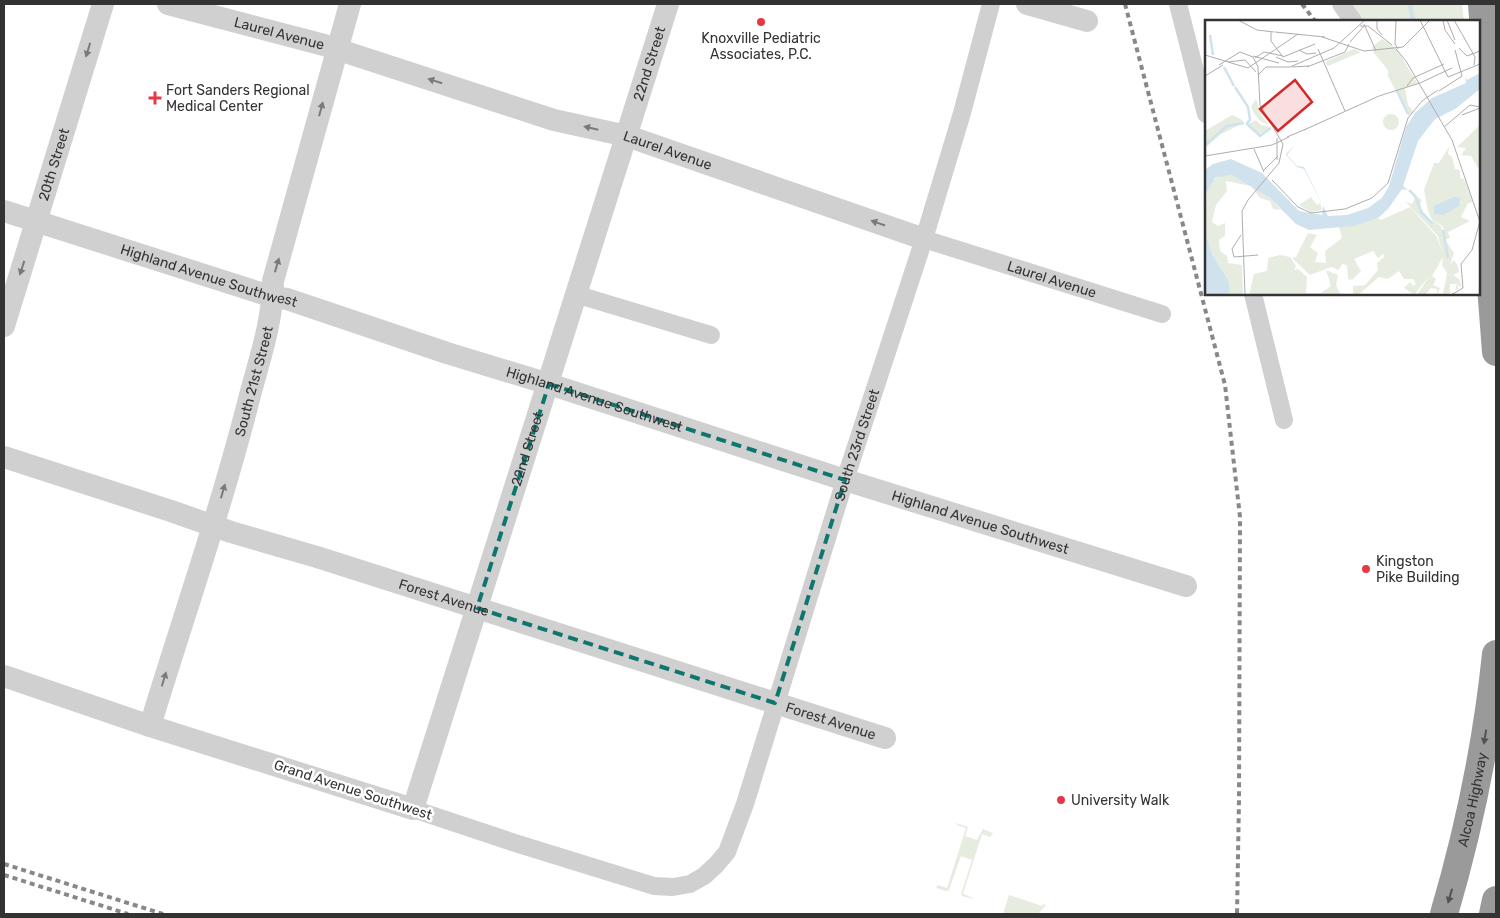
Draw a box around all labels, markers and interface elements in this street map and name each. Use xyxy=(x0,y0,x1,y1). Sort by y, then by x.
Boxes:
street label: Laurel Avenue xyxy=(232,13,326,53)
marker: Knoxville Pediatric Associates, P.C. xyxy=(755,16,767,28)
inset map xyxy=(1205,20,1480,295)
street label: 22nd Street xyxy=(629,24,669,103)
place label: Knoxville Pediatric Associates, P.C. xyxy=(701,30,821,63)
one-way arrow xyxy=(84,43,92,58)
one-way arrow xyxy=(428,77,443,84)
place label: Fort Sanders Regional Medical Center xyxy=(166,82,310,115)
marker: Fort Sanders Regional Medical Center xyxy=(148,91,162,105)
one-way arrow xyxy=(317,101,325,116)
one-way arrow xyxy=(583,124,598,132)
street label: 20th Street xyxy=(35,126,73,203)
street label: Laurel Avenue xyxy=(621,127,714,173)
one-way arrow xyxy=(870,219,885,226)
street label: Highland Avenue Southwest xyxy=(118,240,300,311)
street label: Laurel Avenue xyxy=(1005,257,1099,301)
one-way arrow xyxy=(274,258,282,273)
one-way arrow xyxy=(18,261,26,276)
street label: South 21st Street xyxy=(231,324,276,438)
street label: Highland Avenue Southwest xyxy=(504,363,685,435)
street label: South 23rd Street xyxy=(831,386,883,503)
street label: 22nd Street xyxy=(507,409,547,488)
one-way arrow xyxy=(220,483,228,498)
street label: Highland Avenue Southwest xyxy=(890,487,1071,558)
place label: Kingston Pike Building xyxy=(1376,553,1460,586)
marker: Kingston Pike Building xyxy=(1360,563,1372,575)
street label: Forest Avenue xyxy=(397,575,492,620)
one-way arrow xyxy=(161,671,169,686)
street label: Forest Avenue xyxy=(784,698,878,743)
one-way arrow xyxy=(1480,729,1488,745)
street label: Alcoa Highway xyxy=(1454,751,1491,849)
street label: Grand Avenue Southwest xyxy=(272,756,435,824)
place label: University Walk xyxy=(1071,792,1170,809)
marker: University Walk xyxy=(1055,794,1067,806)
one-way arrow xyxy=(1445,888,1453,903)

